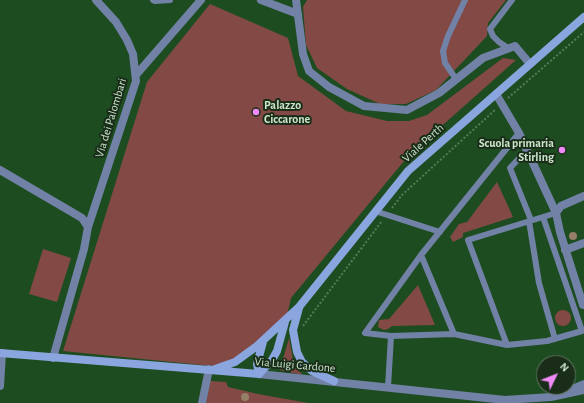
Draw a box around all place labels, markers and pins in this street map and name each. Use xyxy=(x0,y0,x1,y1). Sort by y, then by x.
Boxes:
place label: Palazzo Ciccarone xyxy=(264,98,310,126)
marker: Palazzo Ciccarone xyxy=(251,107,261,117)
place label: Scuola primaria Stirling xyxy=(479,136,554,164)
marker: Scuola primaria Stirling xyxy=(557,145,567,155)

